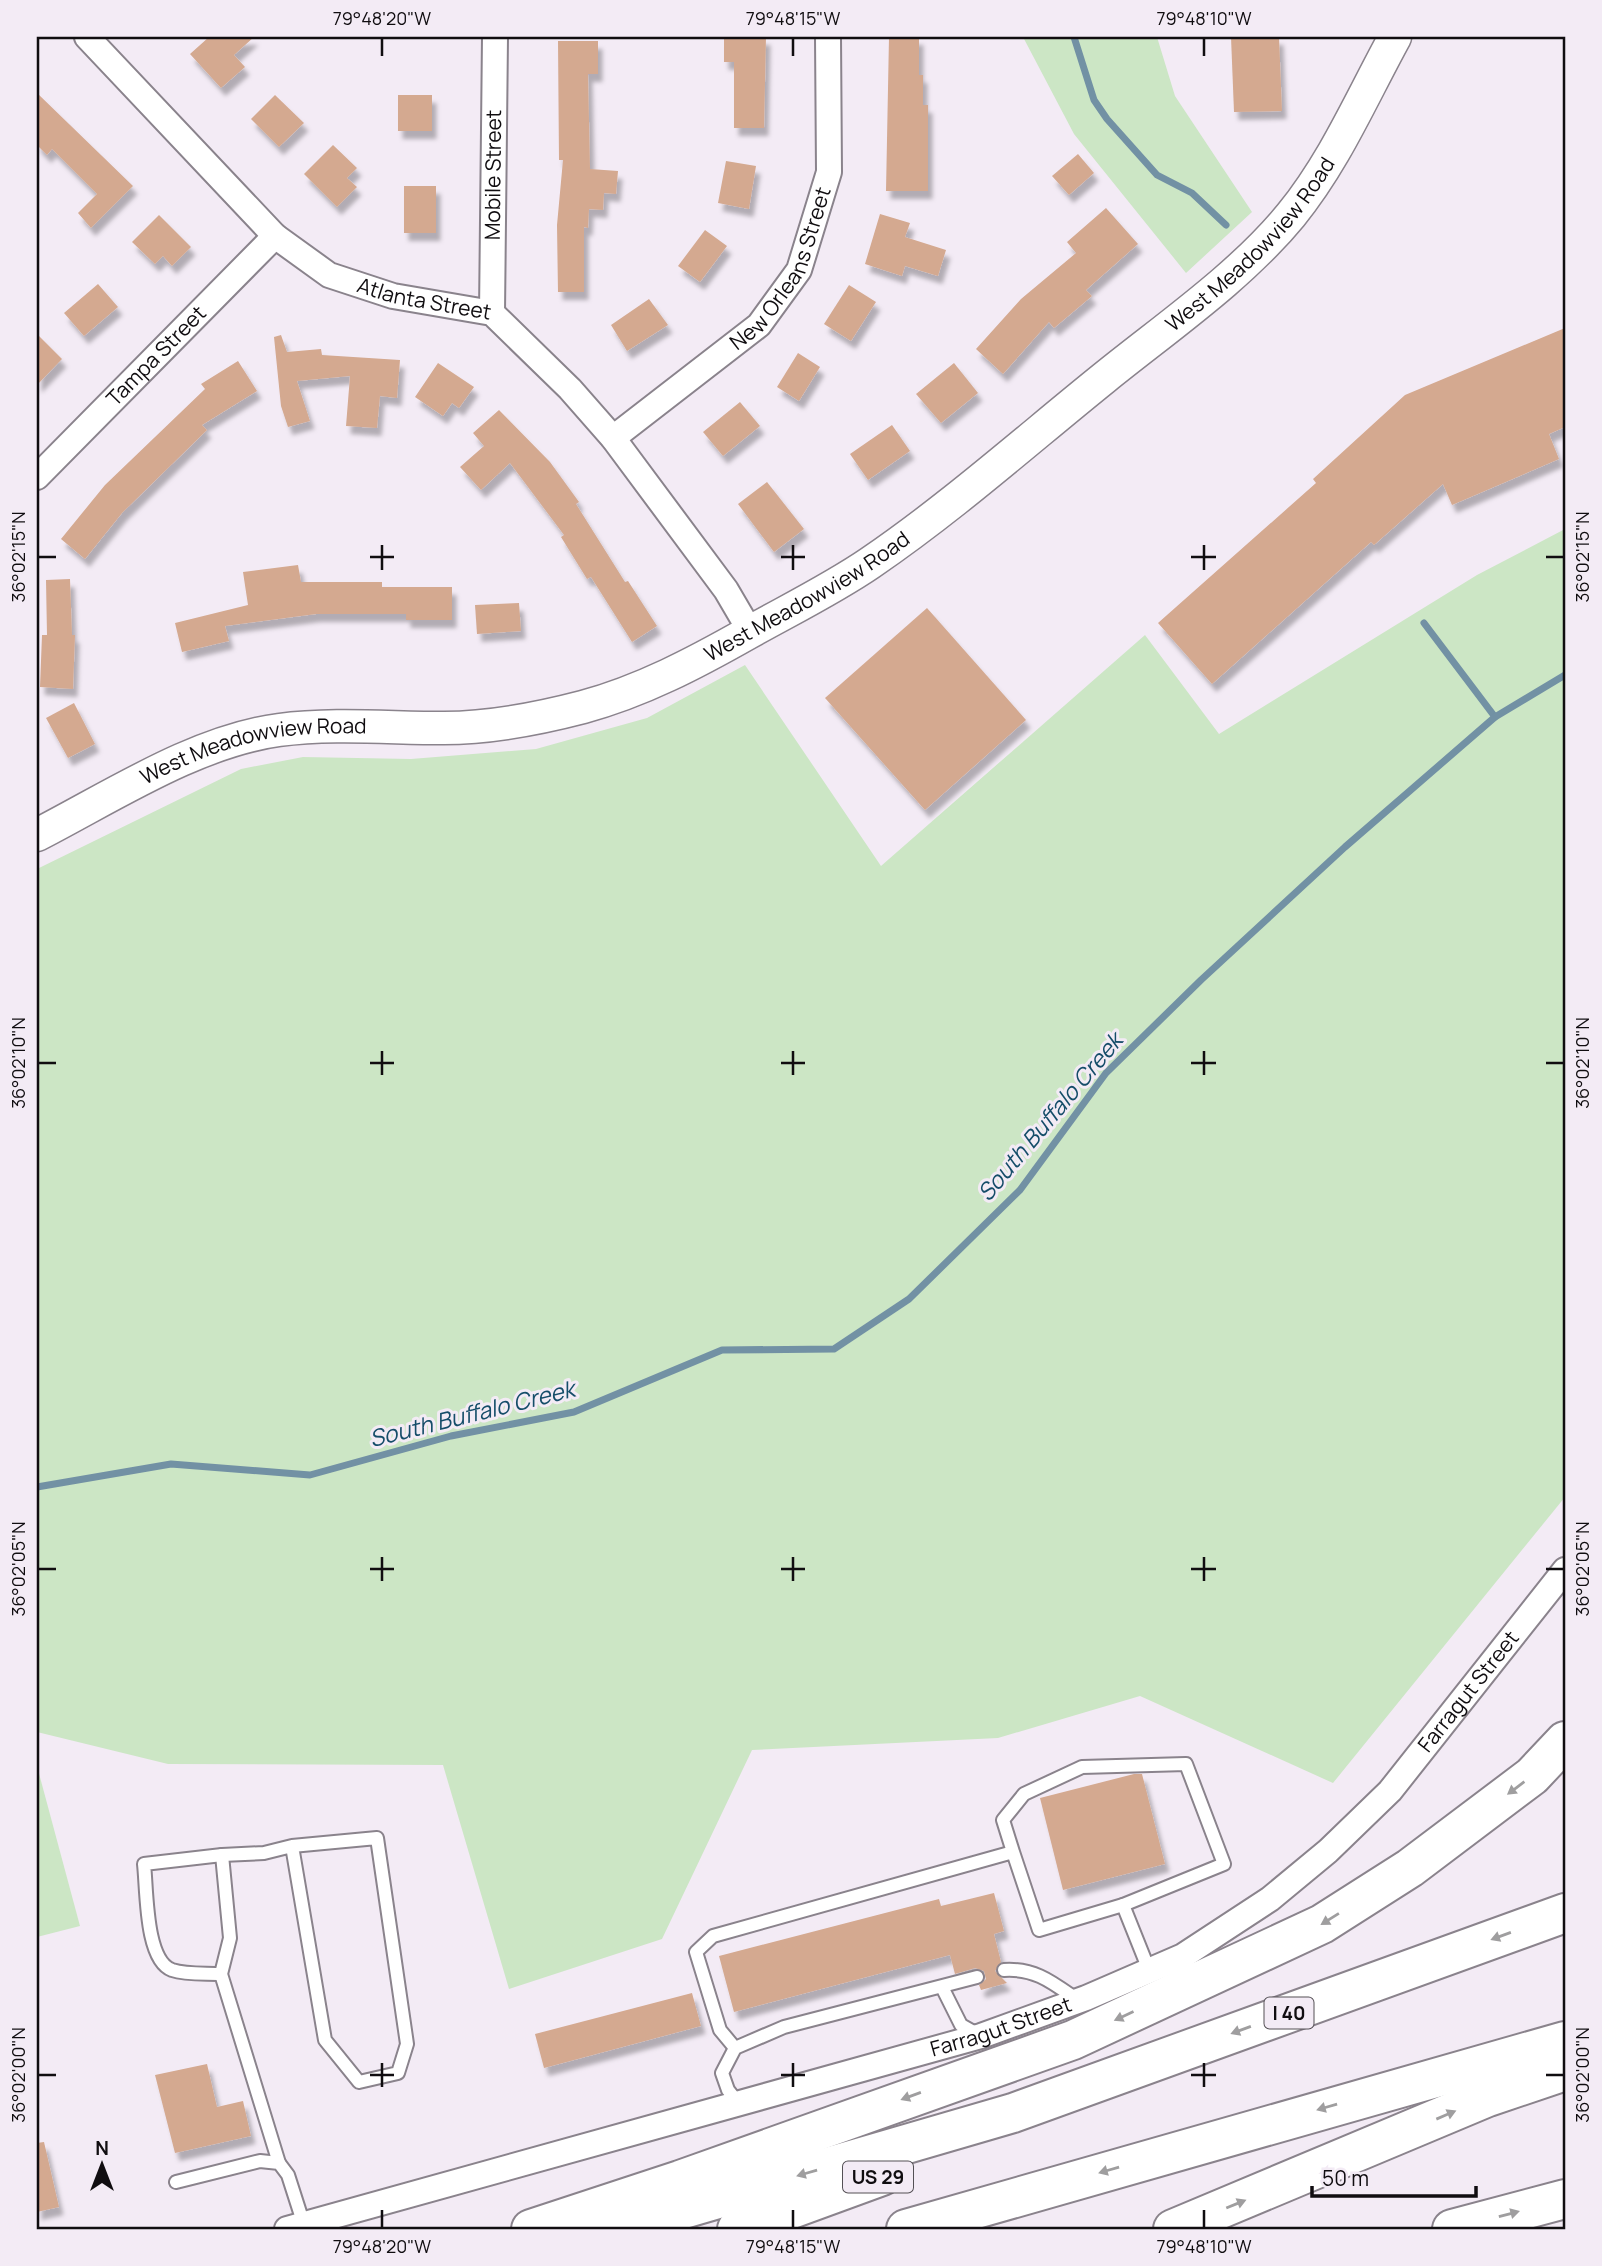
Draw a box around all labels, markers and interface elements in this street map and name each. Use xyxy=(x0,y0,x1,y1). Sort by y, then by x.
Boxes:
text: 79°48'20"W xyxy=(333,6,431,30)
text: 79°48'15"W xyxy=(746,6,840,30)
text: 79°48'10"W xyxy=(1156,6,1252,30)
street label: Mobile Street xyxy=(478,110,507,240)
street label: West Meadowview Road xyxy=(1159,152,1341,337)
street label: New Orleans Street xyxy=(723,183,837,356)
street label: Atlanta Street xyxy=(354,270,494,326)
street label: Tampa Street xyxy=(100,299,212,412)
text: 36°02'15"N xyxy=(6,511,30,603)
text: 36°02'15"N xyxy=(1570,511,1594,603)
street label: West Meadowview Road xyxy=(699,524,915,667)
street label: West Meadowview Road xyxy=(135,711,367,790)
text: 36°02'10"N xyxy=(6,1017,30,1109)
text: 36°02'10"N xyxy=(1570,1017,1594,1109)
water label: South Buffalo Creek xyxy=(969,1023,1132,1207)
water label: South Buffalo Creek xyxy=(366,1371,581,1454)
text: 36°02'05"N xyxy=(6,1521,30,1617)
text: 36°02'05"N xyxy=(1570,1521,1594,1617)
street label: Farragut Street xyxy=(1411,1625,1525,1758)
one-way arrow xyxy=(1507,1781,1525,1795)
one-way arrow xyxy=(1320,1913,1340,1926)
one-way arrow xyxy=(1490,1931,1511,1942)
street label: Farragut Street xyxy=(927,1989,1075,2062)
road number: I 40 xyxy=(1264,1997,1314,2028)
one-way arrow xyxy=(1114,2010,1134,2022)
one-way arrow xyxy=(1230,2025,1251,2036)
text: 36°02'00"N xyxy=(6,2027,30,2123)
text: 36°02'00"N xyxy=(1570,2027,1594,2123)
one-way arrow xyxy=(901,2090,922,2101)
one-way arrow xyxy=(1316,2102,1338,2113)
one-way arrow xyxy=(1436,2109,1456,2121)
north arrow xyxy=(66,2130,136,2200)
text: N xyxy=(95,2135,109,2161)
scale bar xyxy=(1312,2154,1476,2198)
road number: US 29 xyxy=(843,2162,913,2192)
text: 50 m xyxy=(1322,2164,1369,2192)
one-way arrow xyxy=(1098,2166,1119,2176)
one-way arrow xyxy=(796,2169,817,2179)
one-way arrow xyxy=(1226,2198,1247,2209)
one-way arrow xyxy=(1498,2208,1520,2219)
text: 79°48'20"W xyxy=(333,2234,431,2258)
text: 79°48'15"W xyxy=(746,2234,840,2258)
text: 79°48'10"W xyxy=(1156,2234,1252,2258)

